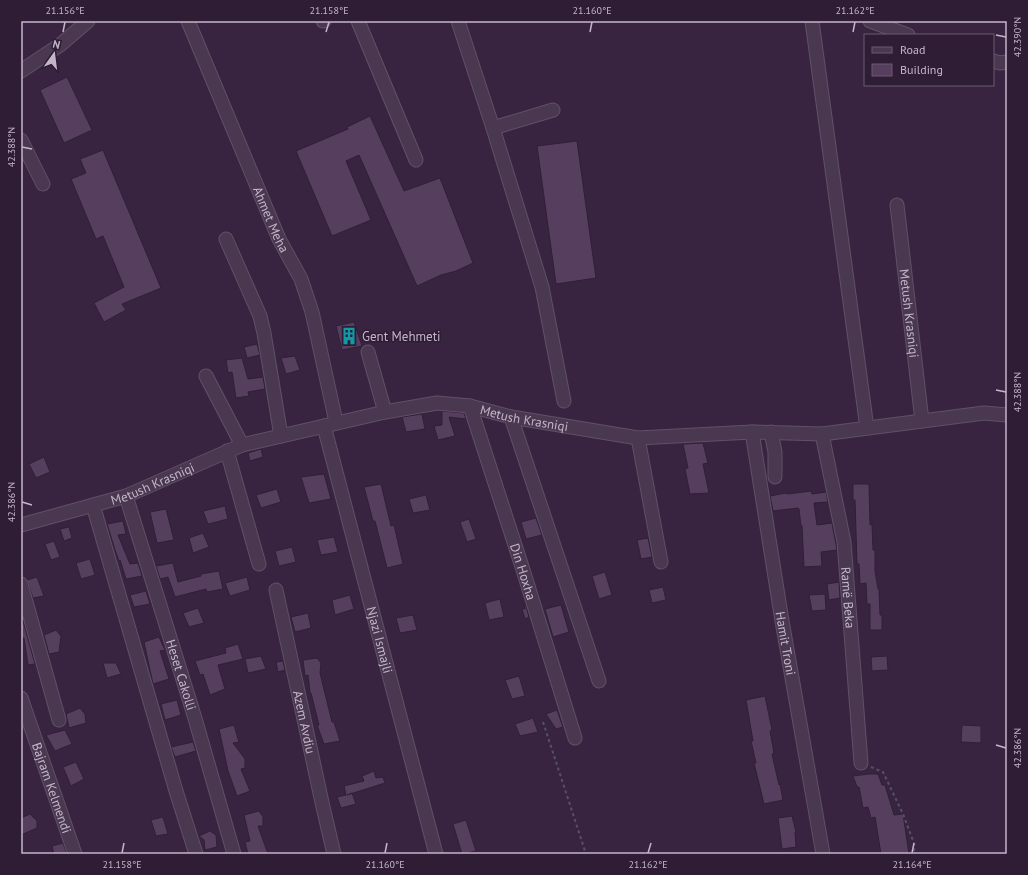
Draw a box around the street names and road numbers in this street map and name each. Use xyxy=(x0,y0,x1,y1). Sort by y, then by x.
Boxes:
street label: Ahmet Meha xyxy=(249,184,293,255)
street label: Metush Krasniqi xyxy=(896,268,923,359)
street label: Metush Krasniqi xyxy=(478,401,570,435)
street label: Metush Krasniqi xyxy=(109,459,197,508)
street label: Din Hoxha xyxy=(506,541,540,602)
street label: Ramë Beka xyxy=(837,566,859,629)
street label: Njazi Ismajli xyxy=(363,604,397,675)
street label: Hamit Troni xyxy=(772,610,800,677)
street label: Heset Cakolli xyxy=(162,637,200,712)
street label: Azem Avdiu xyxy=(289,689,320,755)
street label: Bajram Kelmendi xyxy=(29,740,76,835)

